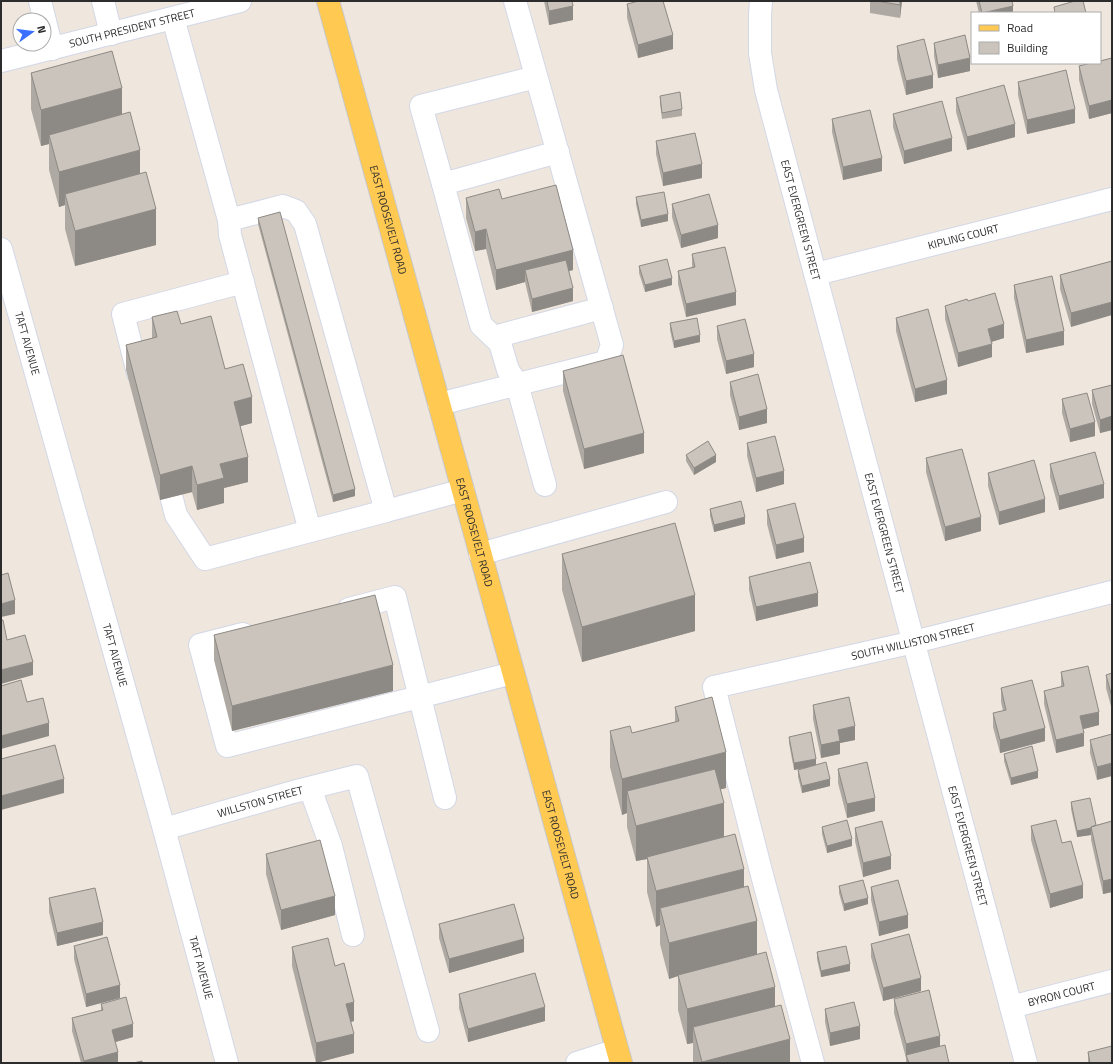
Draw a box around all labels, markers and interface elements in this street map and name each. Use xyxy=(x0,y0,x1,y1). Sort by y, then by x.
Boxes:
street label: SOUTH PRESIDENT STREET xyxy=(67,5,197,52)
north arrow xyxy=(12,12,52,52)
legend xyxy=(971,12,1101,64)
text: Road xyxy=(1007,18,1033,37)
text: N xyxy=(33,24,50,35)
text: Building xyxy=(1007,38,1048,57)
street label: EAST EVERGREEN STREET xyxy=(777,158,825,282)
street label: EAST ROOSEVELT ROAD xyxy=(366,163,411,276)
street label: KIPLING COURT xyxy=(926,220,1001,253)
street label: TAFT AVENUE xyxy=(11,310,44,377)
street label: EAST EVERGREEN STREET xyxy=(861,471,908,595)
street label: EAST ROOSEVELT ROAD xyxy=(452,476,497,589)
street label: SOUTH WILLISTON STREET xyxy=(850,619,977,664)
street label: TAFT AVENUE xyxy=(99,622,132,689)
street label: WILLSTON STREET xyxy=(216,782,305,821)
street label: EAST EVERGREEN STREET xyxy=(944,784,992,908)
street label: EAST ROOSEVELT ROAD xyxy=(538,788,583,901)
street label: TAFT AVENUE xyxy=(185,934,218,1001)
street label: BYRON COURT xyxy=(1026,978,1097,1010)

